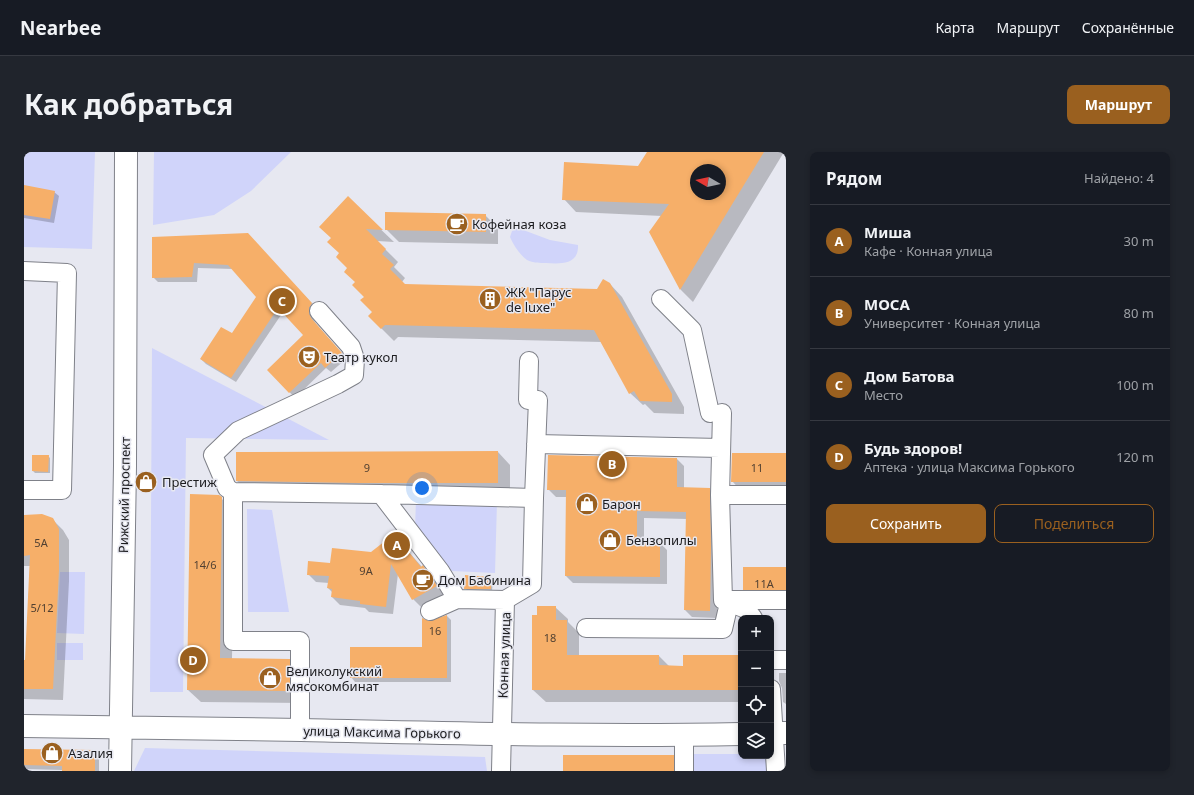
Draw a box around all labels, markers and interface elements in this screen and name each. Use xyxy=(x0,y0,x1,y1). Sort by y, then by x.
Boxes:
text: Nearbee xyxy=(20,15,101,41)
text: Карта xyxy=(935,18,974,37)
text: Маршрут xyxy=(996,18,1060,37)
text: Сохранённые xyxy=(1082,18,1174,37)
text: Как добраться xyxy=(24,85,233,123)
button: Маршрут xyxy=(1067,85,1170,124)
north arrow xyxy=(690,164,726,200)
text: Рядом xyxy=(826,167,882,190)
text: Найдено: 4 xyxy=(1084,169,1154,187)
cafe icon: Кофейная коза xyxy=(444,211,470,237)
place label: Кофейная коза xyxy=(472,215,566,233)
text: Миша xyxy=(864,222,912,242)
text: A xyxy=(835,232,844,250)
text: 30 m xyxy=(1124,232,1154,250)
text: Кафе · Конная улица xyxy=(864,242,993,260)
place label: ЖК "Парус de luxe" xyxy=(506,283,571,316)
pin: C xyxy=(269,286,295,316)
building icon: ЖК "Парус de luxe" xyxy=(477,286,503,312)
text: МОСА xyxy=(864,294,910,314)
text: B xyxy=(835,304,843,322)
text: 80 m xyxy=(1124,304,1154,322)
text: Университет · Конная улица xyxy=(864,314,1041,332)
theatre icon: Театр кукол xyxy=(296,344,322,370)
place label: Театр кукол xyxy=(324,348,398,366)
text: Дом Батова xyxy=(864,366,955,386)
text: C xyxy=(835,376,843,394)
text: 100 m xyxy=(1116,376,1154,394)
text: Место xyxy=(864,386,903,404)
street label: Рижский проспект xyxy=(114,437,134,553)
text: Будь здоров! xyxy=(864,438,962,458)
text: D xyxy=(834,448,844,466)
text: 120 m xyxy=(1116,448,1154,466)
pin: B xyxy=(599,449,625,479)
text: Аптека · улица Максима Горького xyxy=(864,458,1075,476)
house number: 9 xyxy=(364,460,370,475)
house number: 11 xyxy=(751,460,763,475)
shop icon: Престиж xyxy=(133,469,159,495)
place label: Престиж xyxy=(162,473,217,491)
your location xyxy=(412,478,432,498)
shop icon: Барон xyxy=(574,491,600,517)
place label: Барон xyxy=(602,495,641,513)
button: Сохранить xyxy=(826,504,986,543)
button: Поделиться xyxy=(994,504,1154,543)
shop icon: Бензопилы xyxy=(597,527,623,553)
pin: A xyxy=(384,530,410,560)
place label: Бензопилы xyxy=(626,531,697,549)
house number: 5А xyxy=(34,535,49,550)
house number: 14/6 xyxy=(194,557,216,572)
house number: 9А xyxy=(359,563,374,578)
cafe icon: Дом Бабинина xyxy=(410,567,436,593)
place label: Дом Бабинина xyxy=(438,571,531,589)
house number: 11А xyxy=(754,576,775,591)
house number: 5/12 xyxy=(31,600,53,615)
street label: Конная улица xyxy=(493,611,515,699)
map controls xyxy=(738,615,774,759)
button: + xyxy=(738,615,774,651)
house number: 16 xyxy=(429,623,441,638)
house number: 18 xyxy=(544,630,556,645)
pin: D xyxy=(180,645,206,675)
button: − xyxy=(738,651,774,687)
place label: Великолукский мясокомбинат xyxy=(286,662,382,695)
shop icon: Великолукский мясокомбинат xyxy=(257,665,283,691)
button: locate xyxy=(738,687,774,723)
street label: улица Максима Горького xyxy=(303,722,461,742)
button: layers xyxy=(738,723,774,759)
shop icon: Азалия xyxy=(39,740,65,766)
place label: Азалия xyxy=(68,744,113,762)

